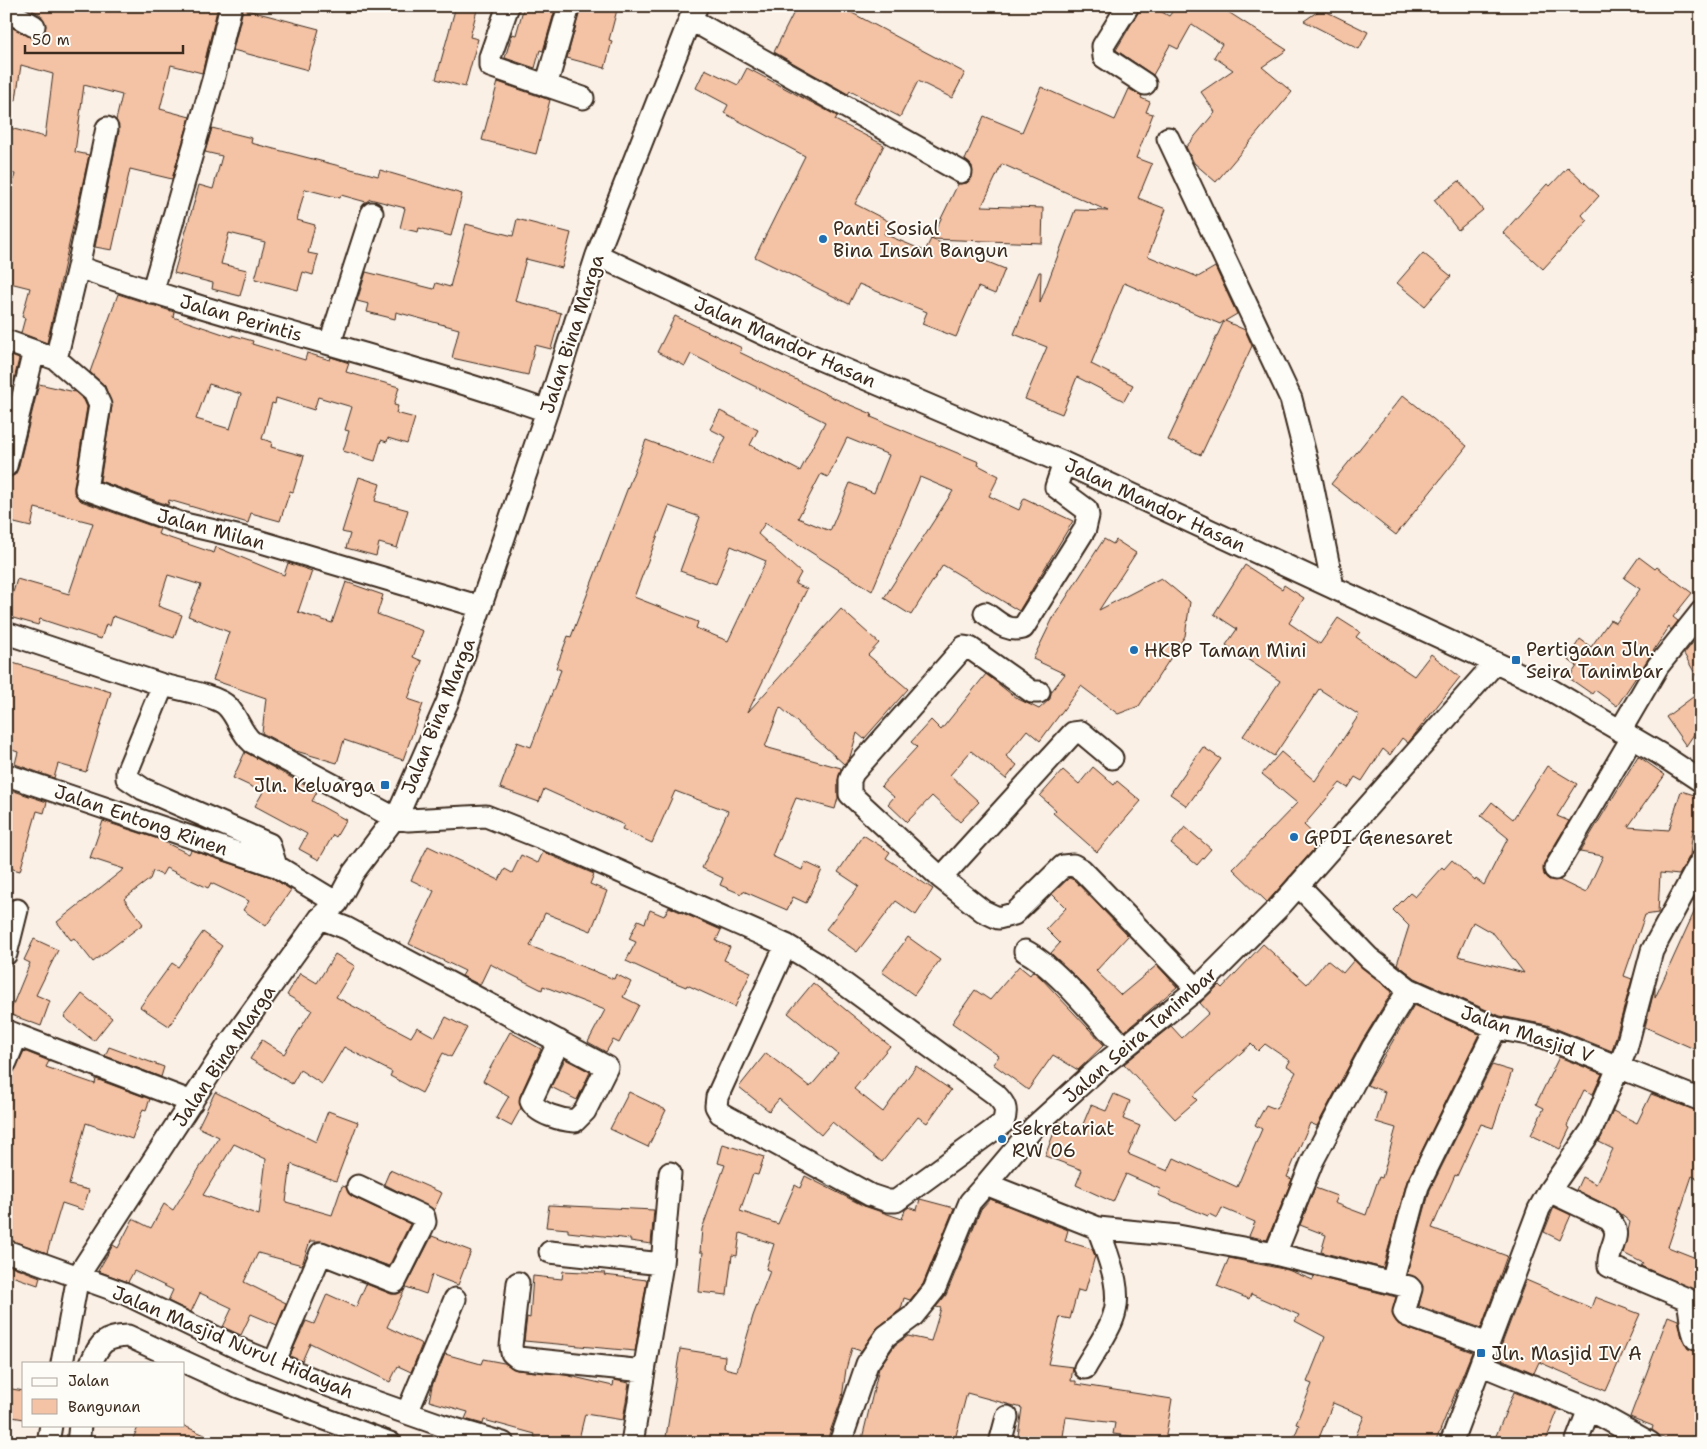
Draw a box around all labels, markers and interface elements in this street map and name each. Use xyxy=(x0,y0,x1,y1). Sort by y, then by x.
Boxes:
scale bar xyxy=(25,22,182,54)
text: 50 m xyxy=(32,30,70,50)
place label: Panti Sosial Bina Insan Bangun xyxy=(833,216,1008,263)
marker: Panti Sosial Bina Insan Bangun xyxy=(817,233,829,245)
street label: Jalan Bina Marga xyxy=(534,251,610,417)
street label: Jalan Perintis xyxy=(177,289,305,347)
street label: Jalan Mandor Hasan xyxy=(690,291,880,393)
street label: Jalan Mandor Hasan xyxy=(1061,452,1249,558)
street label: Jalan Milan xyxy=(154,503,268,555)
street label: Jalan Bina Marga xyxy=(395,634,481,798)
place label: Pertigaan Jln. Seira Tanimbar xyxy=(1526,637,1664,684)
place label: HKBP Taman Mini xyxy=(1144,638,1307,663)
marker: HKBP Taman Mini xyxy=(1128,644,1140,656)
marker: Pertigaan Jln. Seira Tanimbar xyxy=(1510,654,1522,666)
place label: Jln. Keluarga xyxy=(254,773,375,798)
street label: Jalan Entong Rinen xyxy=(51,779,231,861)
marker: Jln. Keluarga xyxy=(379,779,391,791)
place label: GPDI Genesaret xyxy=(1304,825,1453,850)
marker: GPDI Genesaret xyxy=(1288,831,1300,843)
street label: Jalan Seira Tanimbar xyxy=(1058,961,1222,1109)
street label: Jalan Bina Marga xyxy=(167,980,281,1132)
street label: Jalan Masjid V xyxy=(1457,1000,1597,1069)
place label: Sekretariat RW 06 xyxy=(1012,1116,1115,1163)
marker: Sekretariat RW 06 xyxy=(996,1133,1008,1145)
street label: Jalan Masjid Nurul Hidayah xyxy=(108,1280,358,1404)
place label: Jln. Masjid IV A xyxy=(1491,1341,1642,1366)
marker: Jln. Masjid IV A xyxy=(1475,1347,1487,1359)
legend xyxy=(22,1362,185,1426)
text: Jalan xyxy=(68,1371,109,1391)
text: Bangunan xyxy=(68,1397,140,1417)

